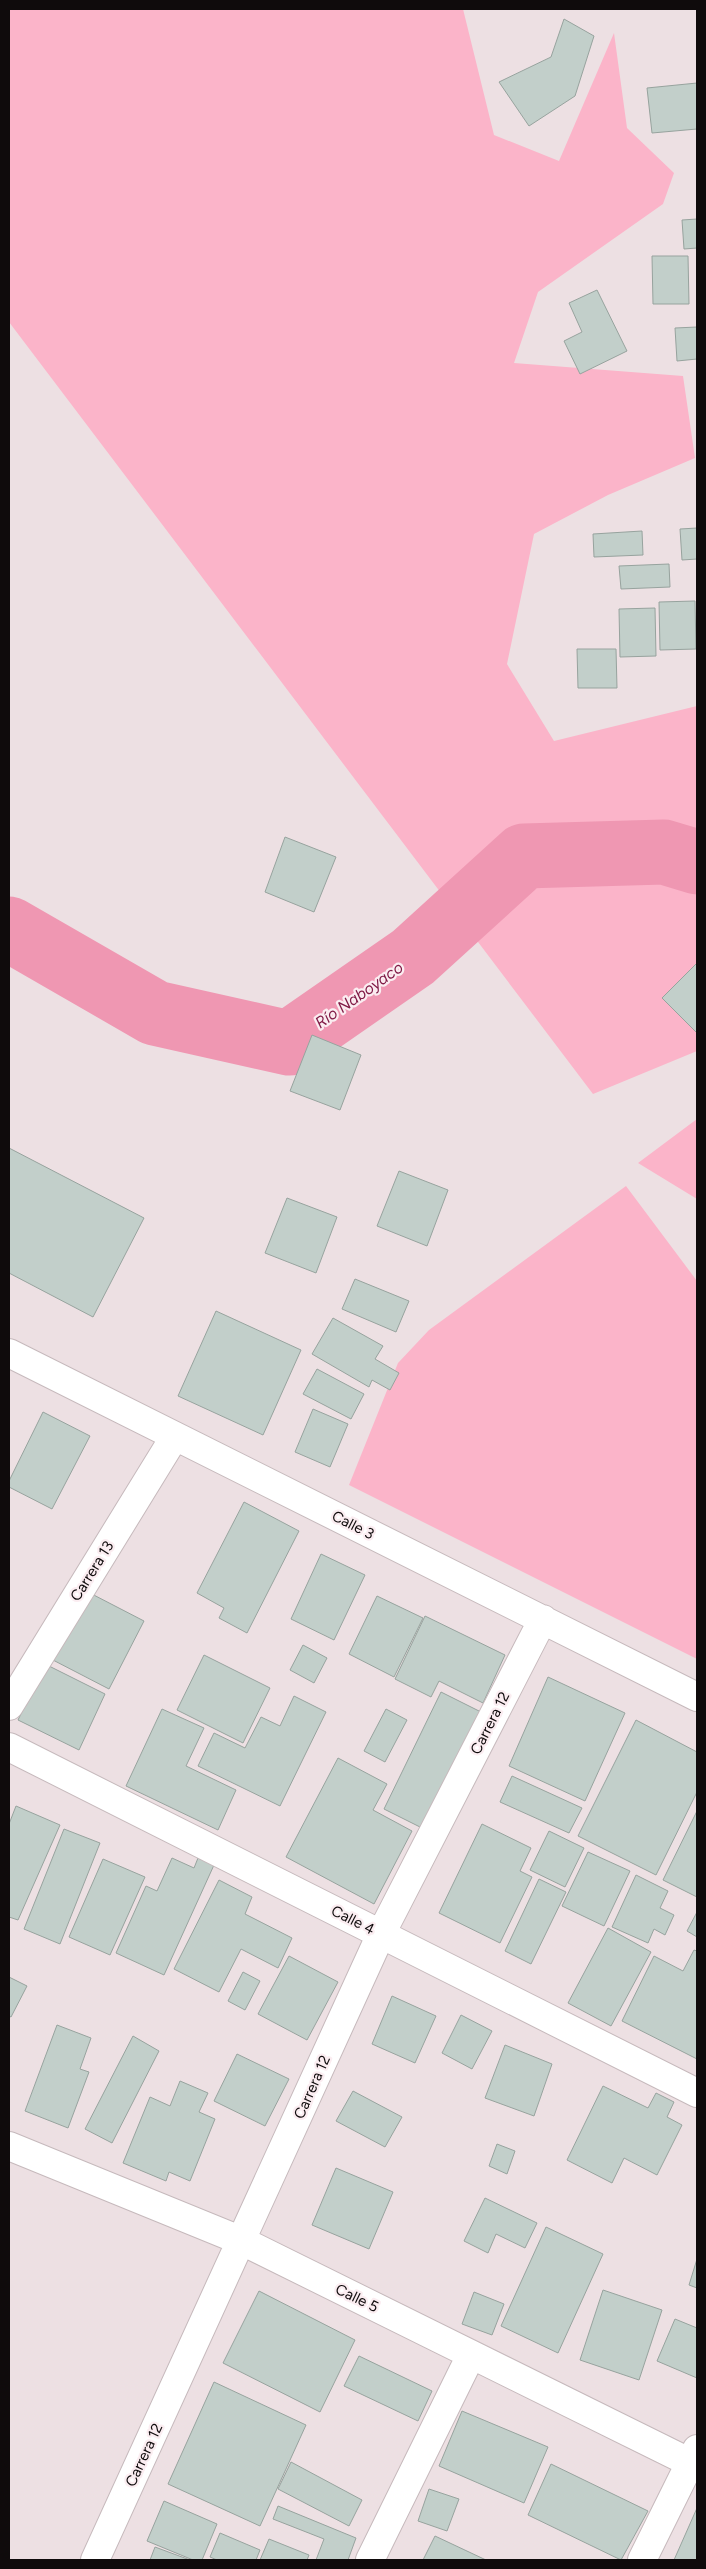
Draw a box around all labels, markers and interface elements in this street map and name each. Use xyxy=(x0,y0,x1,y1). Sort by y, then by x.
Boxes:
water label: Río Naboyaco xyxy=(311,958,407,1032)
street label: Calle 3 xyxy=(329,1507,377,1543)
street label: Carrera 13 xyxy=(66,1538,118,1604)
street label: Carrera 12 xyxy=(467,1689,513,1757)
street label: Calle 4 xyxy=(328,1901,378,1939)
street label: Carrera 12 xyxy=(290,2052,334,2122)
street label: Calle 5 xyxy=(333,2280,381,2316)
street label: Carrera 12 xyxy=(122,2420,166,2490)

